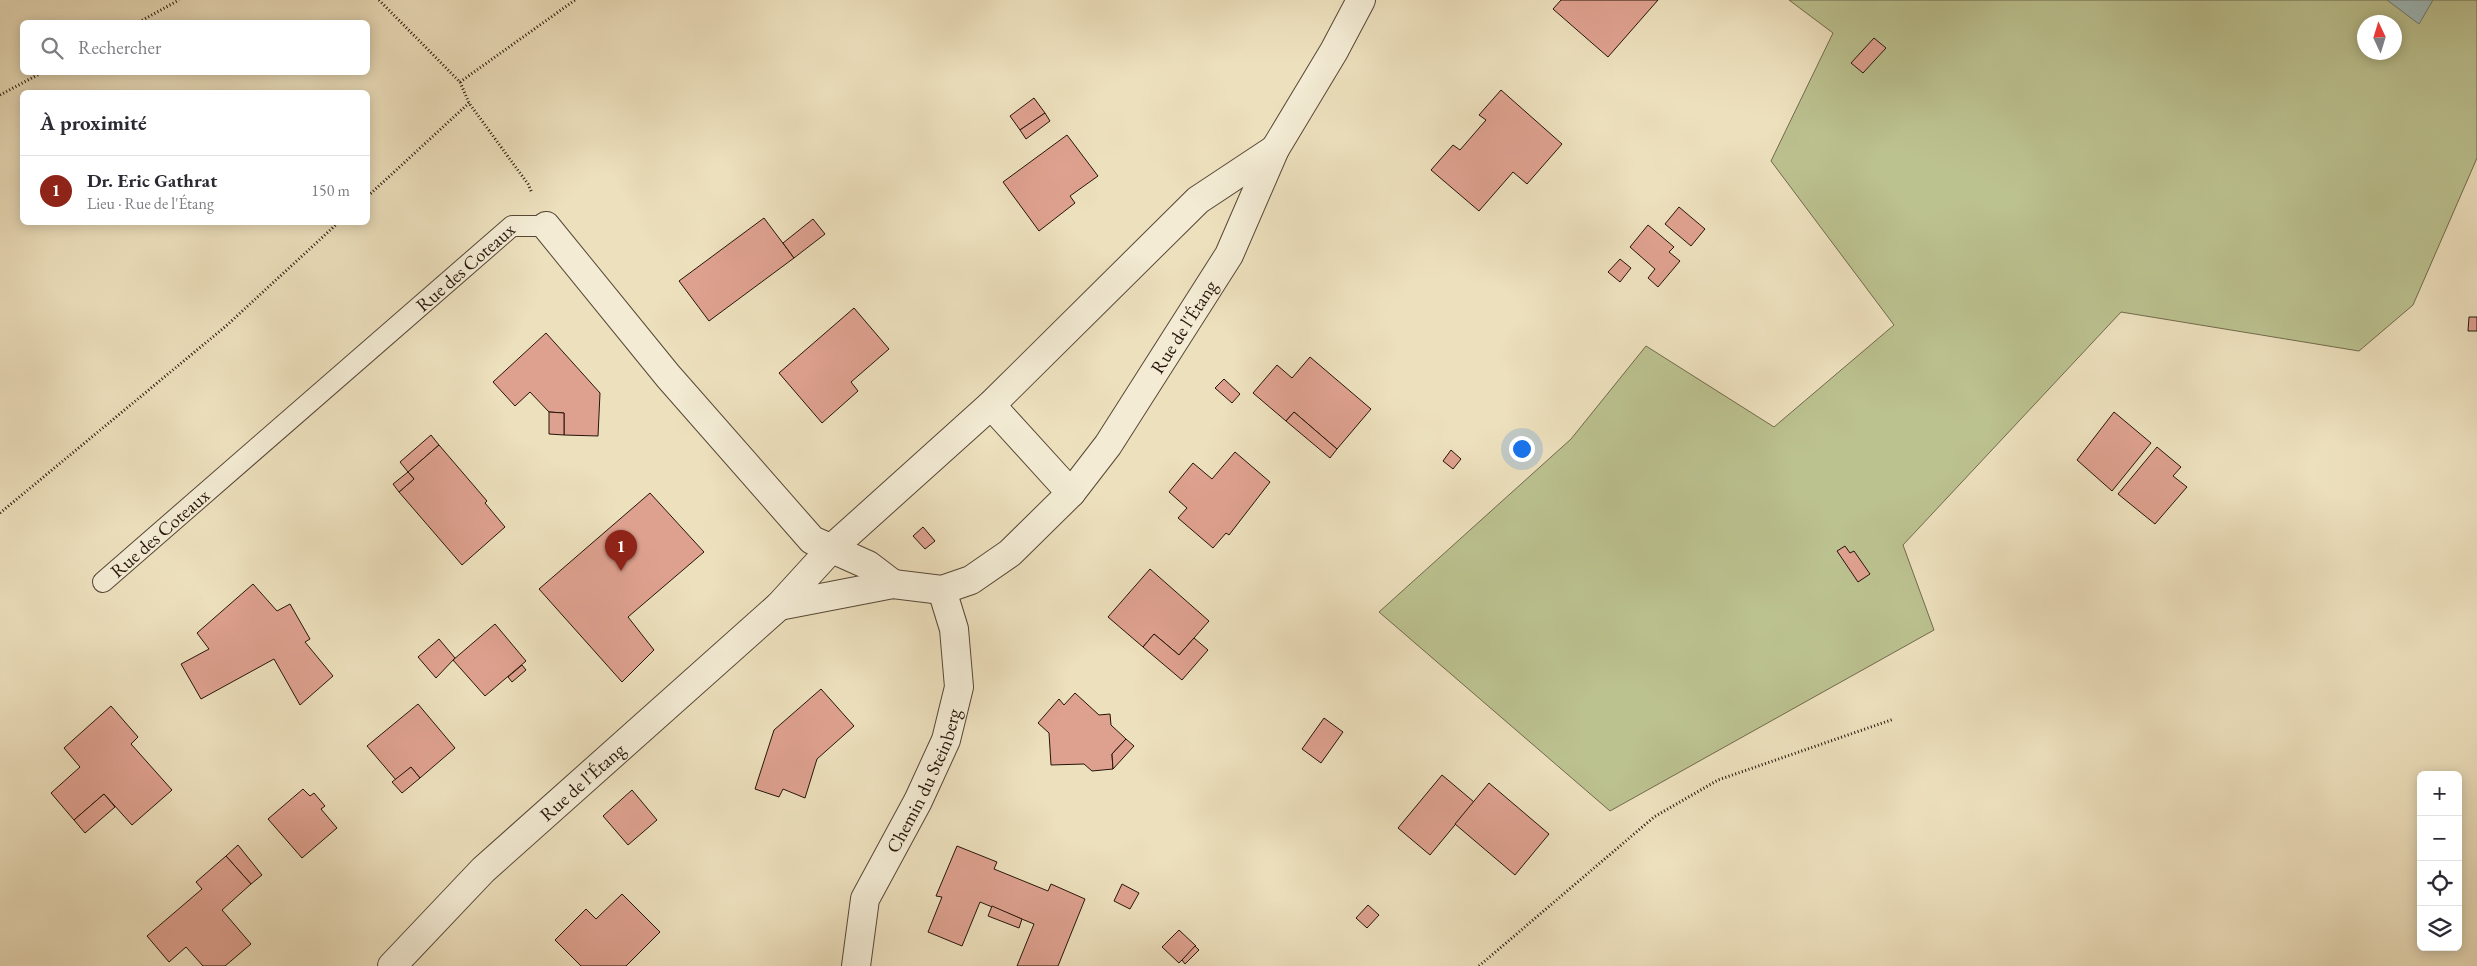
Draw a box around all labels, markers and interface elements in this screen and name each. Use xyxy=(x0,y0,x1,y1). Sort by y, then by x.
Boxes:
north arrow xyxy=(2357,15,2402,60)
search box xyxy=(20,20,370,75)
icon: search xyxy=(38,34,66,62)
text: Rechercher xyxy=(78,35,161,60)
text: À proximité xyxy=(40,109,147,136)
text: Dr. Eric Gathrat xyxy=(87,168,217,193)
text: 1 xyxy=(52,180,60,201)
text: 150 m xyxy=(311,180,350,201)
text: Lieu · Rue de l'Étang xyxy=(87,193,214,214)
street label: Rue des Coteaux xyxy=(410,217,521,317)
street label: Rue de l'Étang xyxy=(1145,275,1223,378)
your location xyxy=(1509,436,1535,462)
street label: Rue des Coteaux xyxy=(105,482,215,583)
pin: 1 xyxy=(605,530,637,571)
street label: Chemin du Steinberg xyxy=(880,705,966,857)
street label: Rue de l'Étang xyxy=(534,737,631,827)
map controls xyxy=(2417,771,2462,951)
button: + xyxy=(2417,771,2462,816)
button: − xyxy=(2417,816,2462,861)
button: locate xyxy=(2417,861,2462,906)
button: layers xyxy=(2417,906,2462,951)

